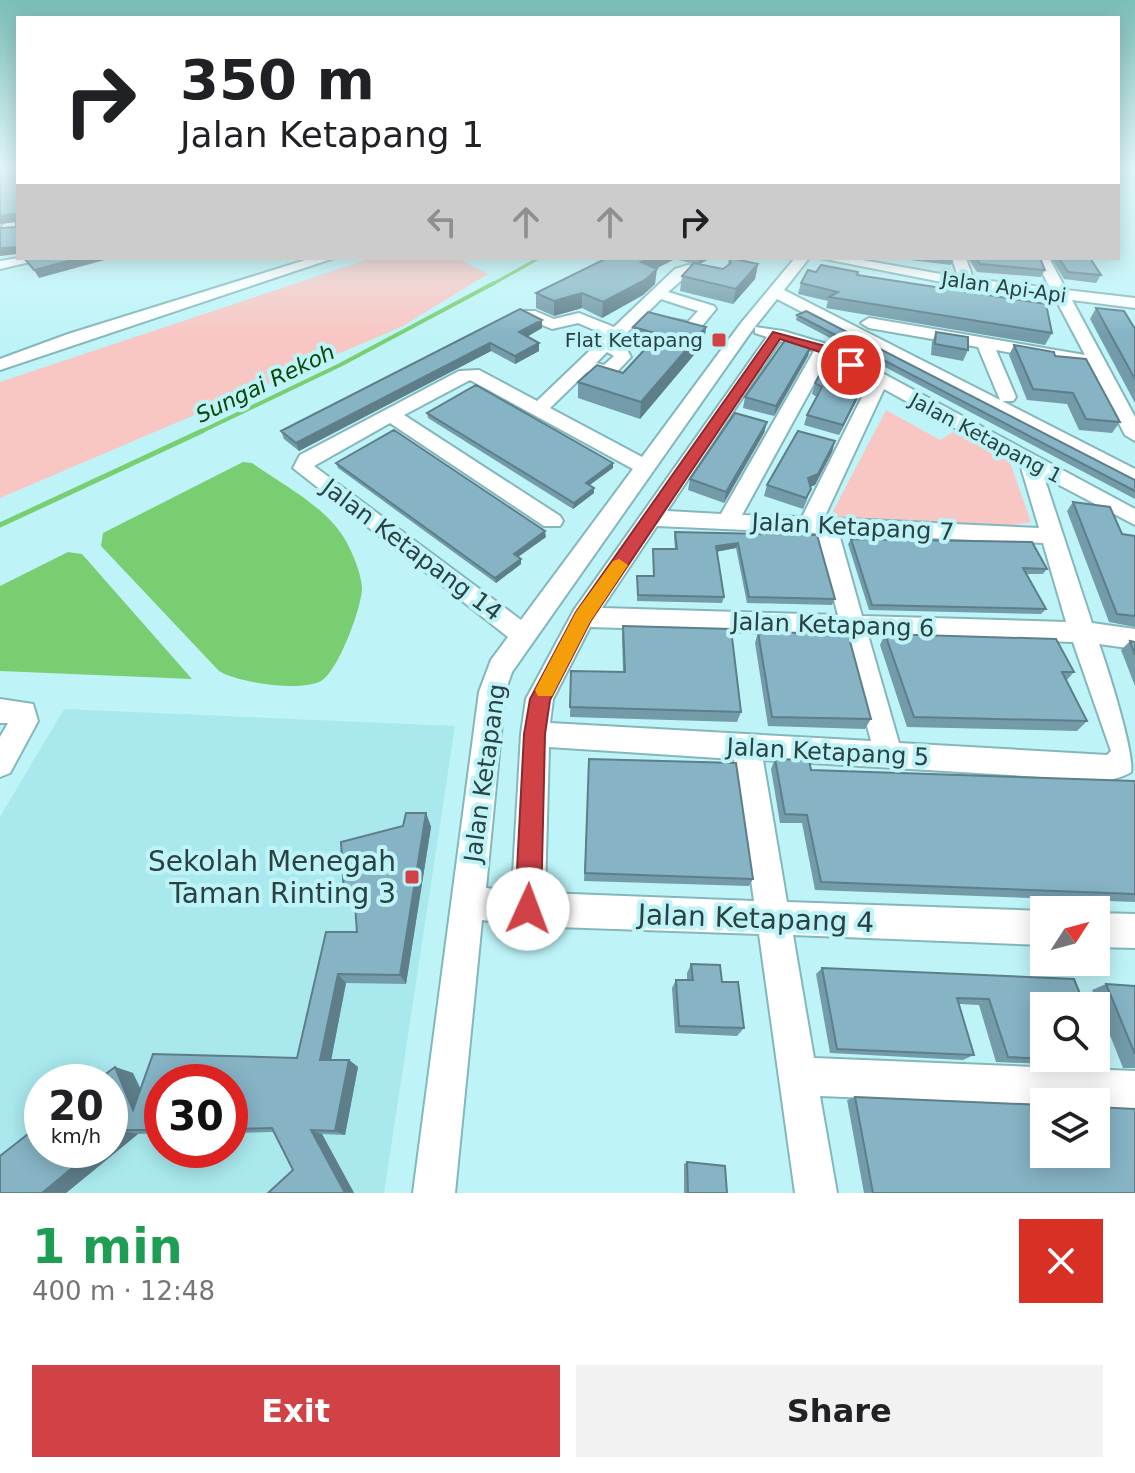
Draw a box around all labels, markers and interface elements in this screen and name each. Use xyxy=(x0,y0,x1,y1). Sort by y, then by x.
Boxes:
text: 350 m xyxy=(180,47,375,112)
icon: right xyxy=(48,48,152,152)
text: Jalan Ketapang 1 xyxy=(180,114,484,155)
icon: left xyxy=(420,200,464,244)
icon: ahead xyxy=(504,200,548,244)
icon: ahead xyxy=(588,200,632,244)
icon: right xyxy=(672,200,716,244)
street label: Jalan Api-Api xyxy=(938,266,1068,308)
place label: Flat Ketapang xyxy=(565,328,703,352)
marker: Flat Ketapang xyxy=(710,331,728,349)
pin xyxy=(817,331,885,399)
water label: Sungai Rekoh xyxy=(192,339,339,428)
icon: arrive xyxy=(829,343,873,387)
street label: Jalan Ketapang 1 xyxy=(904,387,1066,488)
street label: Jalan Ketapang 14 xyxy=(315,472,507,627)
street label: Jalan Ketapang 7 xyxy=(749,508,955,546)
street label: Jalan Ketapang 6 xyxy=(729,607,935,643)
street label: Jalan Ketapang xyxy=(458,682,511,866)
street label: Jalan Ketapang 5 xyxy=(724,733,930,771)
place label: Sekolah Menegah Taman Rinting 3 xyxy=(148,845,396,910)
position arrow xyxy=(486,867,570,951)
marker: Sekolah Menegah Taman Rinting 3 xyxy=(403,868,421,886)
north arrow xyxy=(1030,896,1110,976)
map controls xyxy=(1030,896,1110,1168)
street label: Jalan Ketapang 4 xyxy=(635,898,875,939)
button: search xyxy=(1030,992,1110,1072)
speed limit sign: 30 xyxy=(144,1064,248,1168)
text: 20 xyxy=(48,1083,104,1129)
button: layers xyxy=(1030,1088,1110,1168)
text: km/h xyxy=(51,1124,101,1148)
text: 1 min xyxy=(32,1218,183,1274)
button: close xyxy=(1019,1219,1103,1303)
text: 400 m · 12:48 xyxy=(32,1276,215,1306)
button: Exit xyxy=(32,1365,560,1457)
button: Share xyxy=(576,1365,1103,1457)

